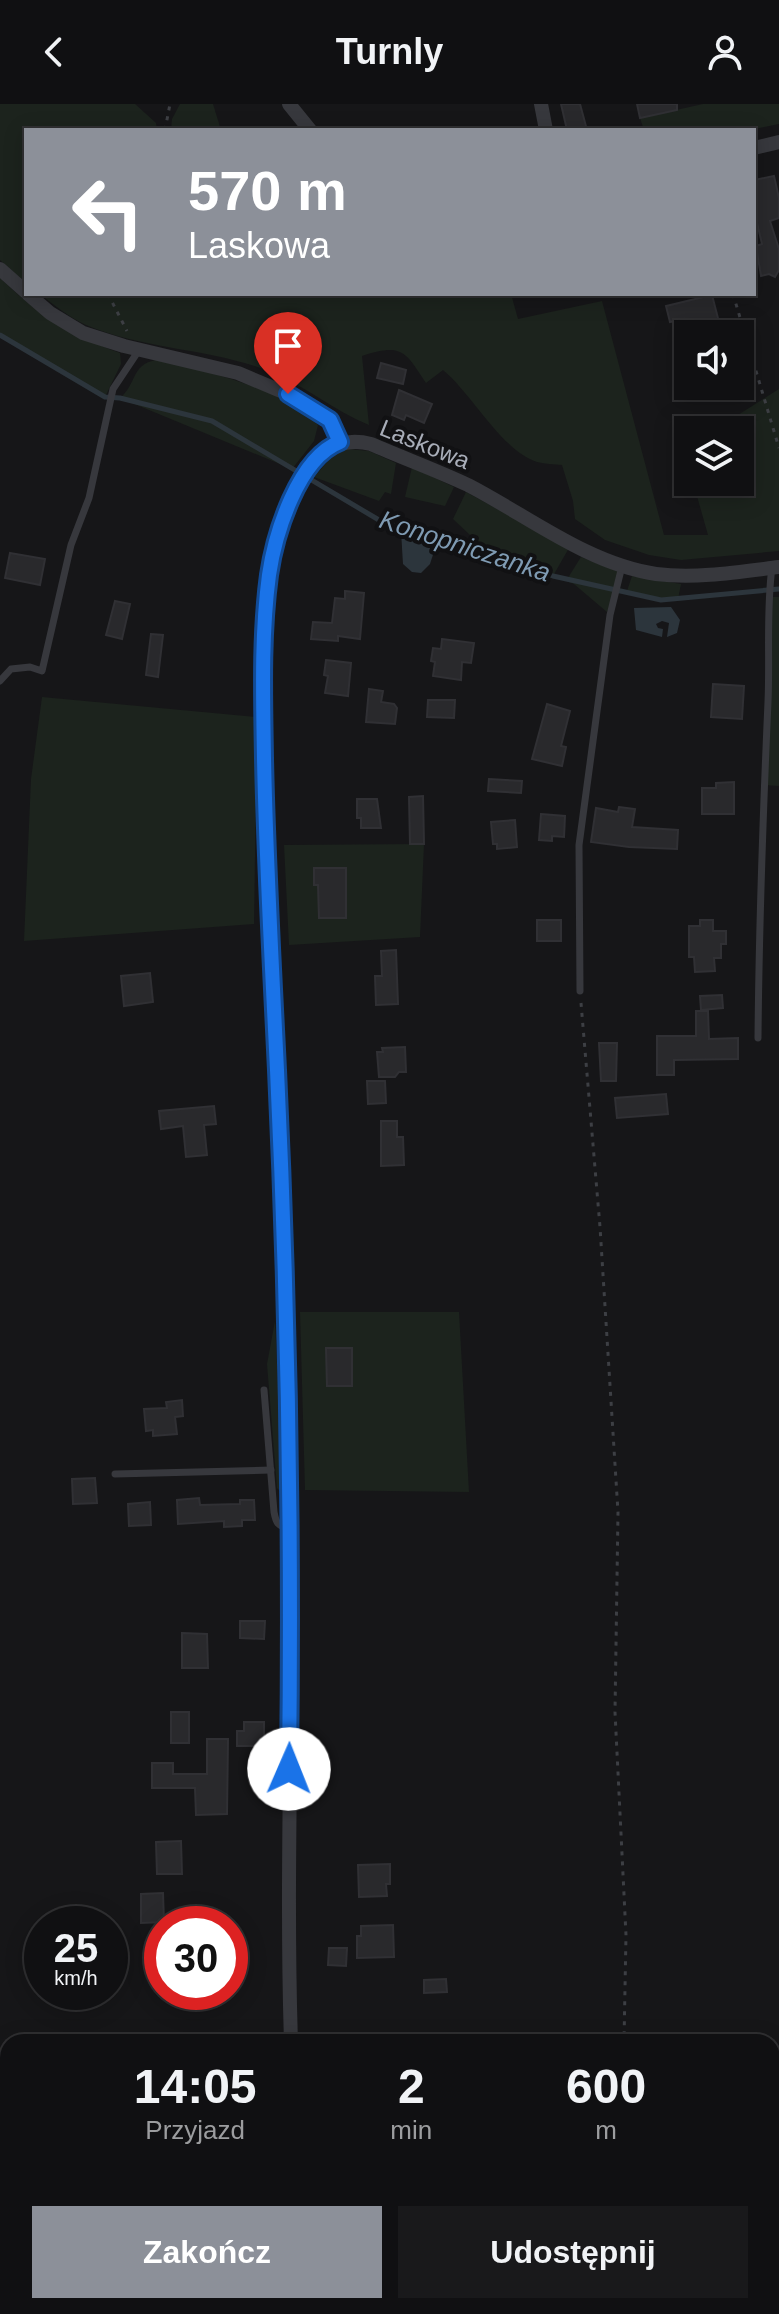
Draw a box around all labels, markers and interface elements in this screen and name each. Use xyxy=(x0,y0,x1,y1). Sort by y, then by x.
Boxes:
icon: back xyxy=(32,30,76,74)
icon: person xyxy=(703,30,747,74)
text: Turnly xyxy=(336,31,443,72)
text: 570 m xyxy=(188,159,347,222)
icon: left xyxy=(56,160,160,264)
text: Laskowa xyxy=(188,225,330,266)
pin xyxy=(254,312,322,394)
map controls xyxy=(674,320,754,496)
button: sound xyxy=(674,320,754,400)
icon: arrive xyxy=(266,324,310,368)
street label: Laskowa xyxy=(376,414,475,475)
button: layers xyxy=(674,416,754,496)
water label: Konopniczanka xyxy=(376,504,554,588)
position arrow xyxy=(247,1727,331,1811)
speed limit sign: 30 xyxy=(144,1906,248,2010)
text: 25 xyxy=(54,1926,98,1970)
text: km/h xyxy=(54,1967,98,1989)
text: 14:05 xyxy=(134,2060,257,2113)
text: 2 xyxy=(398,2060,425,2113)
text: 600 xyxy=(566,2060,646,2113)
text: Przyjazd xyxy=(145,2115,245,2145)
text: min xyxy=(390,2115,432,2145)
text: m xyxy=(595,2115,617,2145)
button: Zakończ xyxy=(32,2206,382,2298)
button: Udostępnij xyxy=(398,2206,748,2298)

